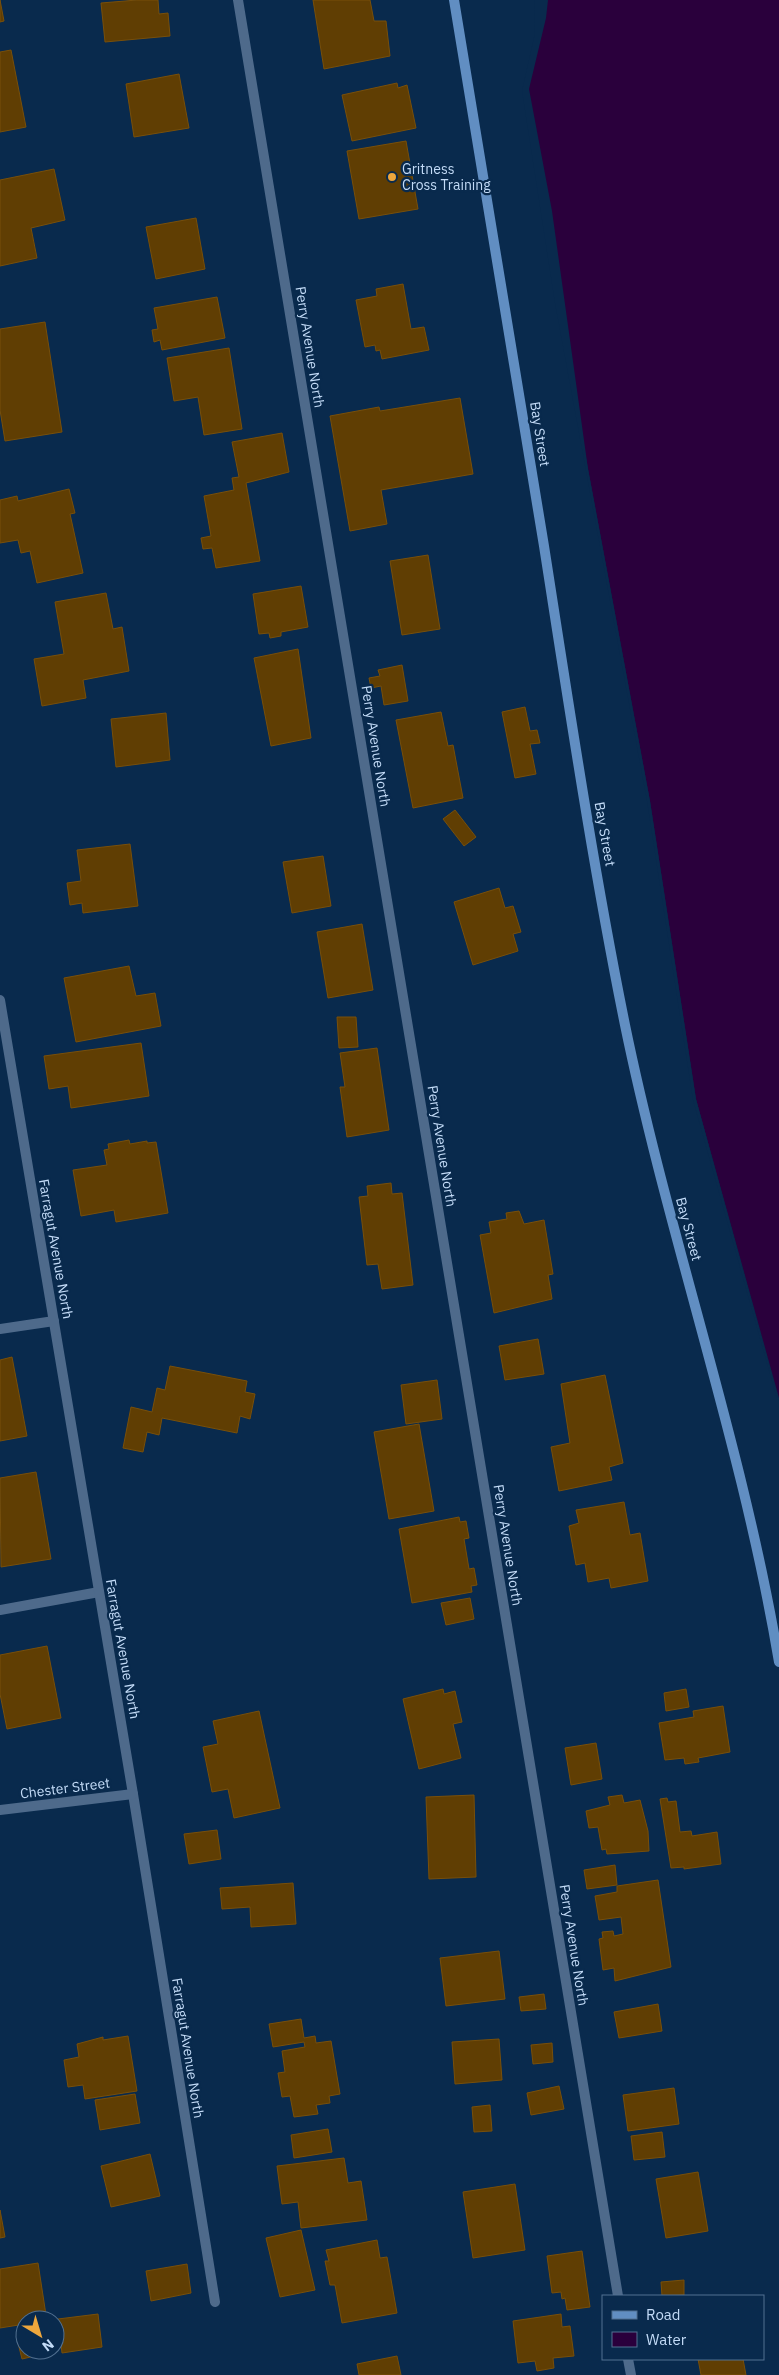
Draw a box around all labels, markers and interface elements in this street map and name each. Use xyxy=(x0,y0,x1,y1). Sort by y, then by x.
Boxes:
place label: Gritness Cross Training xyxy=(402,160,491,194)
marker: Gritness Cross Training xyxy=(386,171,398,183)
street label: Perry Avenue North xyxy=(292,285,328,409)
street label: Bay Street xyxy=(526,400,554,468)
street label: Perry Avenue North xyxy=(358,684,394,808)
street label: Bay Street xyxy=(590,800,620,868)
street label: Perry Avenue North xyxy=(424,1084,460,1208)
street label: Farragut Avenue North xyxy=(35,1178,77,1320)
street label: Bay Street xyxy=(672,1195,706,1263)
street label: Perry Avenue North xyxy=(490,1483,526,1607)
street label: Farragut Avenue North xyxy=(102,1578,144,1720)
street label: Chester Street xyxy=(19,1774,111,1802)
street label: Perry Avenue North xyxy=(556,1883,592,2007)
street label: Farragut Avenue North xyxy=(168,1977,208,2119)
legend xyxy=(602,2295,764,2360)
text: Road xyxy=(646,2305,681,2324)
north arrow xyxy=(15,2310,65,2360)
text: Water xyxy=(646,2330,687,2349)
text: N xyxy=(38,2335,58,2355)

